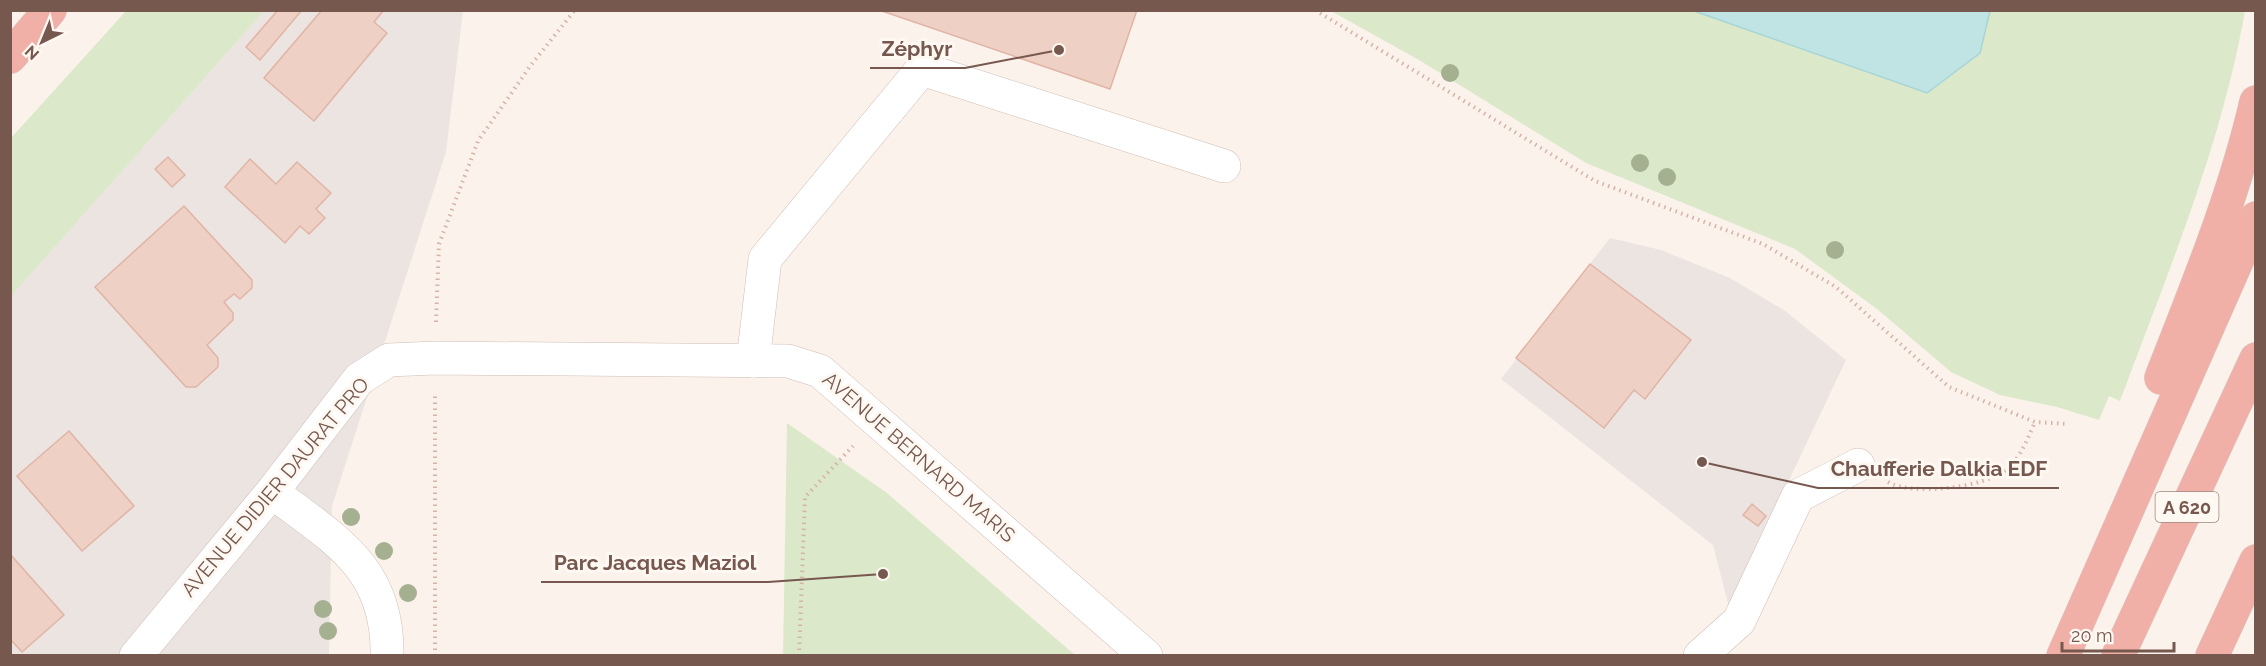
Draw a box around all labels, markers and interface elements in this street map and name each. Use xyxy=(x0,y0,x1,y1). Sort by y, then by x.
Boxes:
north arrow xyxy=(12,12,72,72)
callout: Zéphyr xyxy=(870,29,965,68)
text: Zéphyr xyxy=(882,36,952,61)
text: N xyxy=(21,41,43,64)
street label: AVENUE BERNARD MARIS xyxy=(818,367,1020,547)
street label: AVENUE DIDIER DAURAT PRO xyxy=(176,372,374,602)
callout: Chaufferie Dalkia EDF xyxy=(1818,449,2059,488)
text: Chaufferie Dalkia EDF xyxy=(1831,456,2047,481)
road number: A 620 xyxy=(2156,492,2218,522)
callout: Parc Jacques Maziol xyxy=(541,543,768,582)
text: Parc Jacques Maziol xyxy=(554,550,757,575)
scale bar xyxy=(2062,615,2174,653)
text: 20 m xyxy=(2071,625,2113,646)

